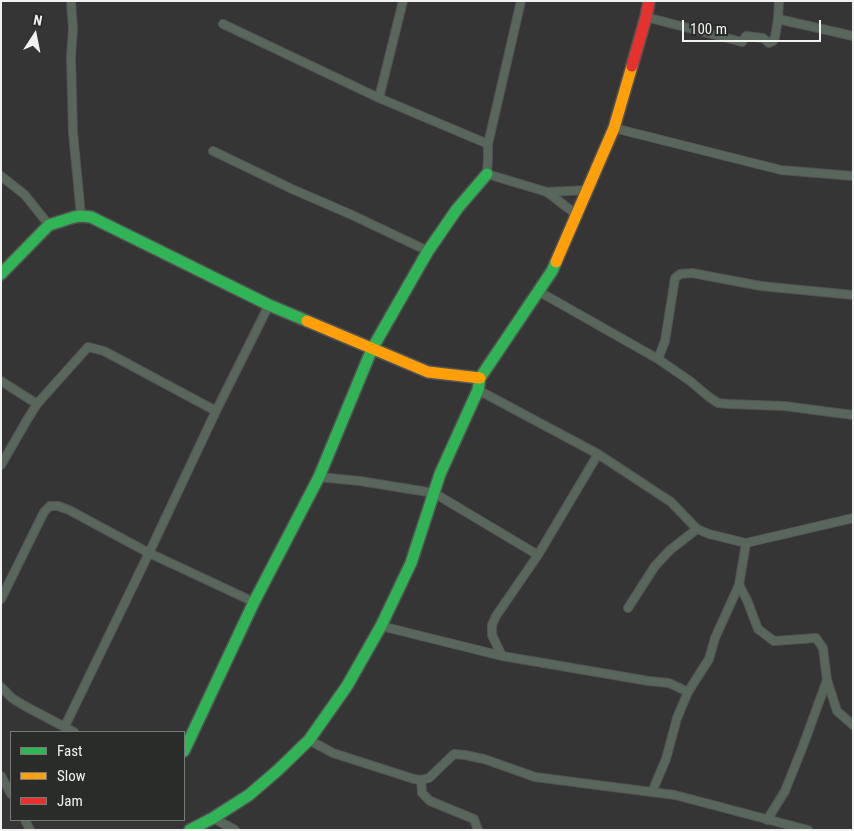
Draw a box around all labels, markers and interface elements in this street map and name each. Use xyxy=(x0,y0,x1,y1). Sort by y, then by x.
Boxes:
north arrow xyxy=(10,10,60,60)
scale bar xyxy=(684,10,823,42)
text: N xyxy=(32,12,44,29)
text: 100 m xyxy=(690,20,727,38)
legend xyxy=(10,731,185,821)
text: Fast xyxy=(57,742,82,760)
text: Slow xyxy=(57,767,86,785)
text: Jam xyxy=(57,792,83,810)

